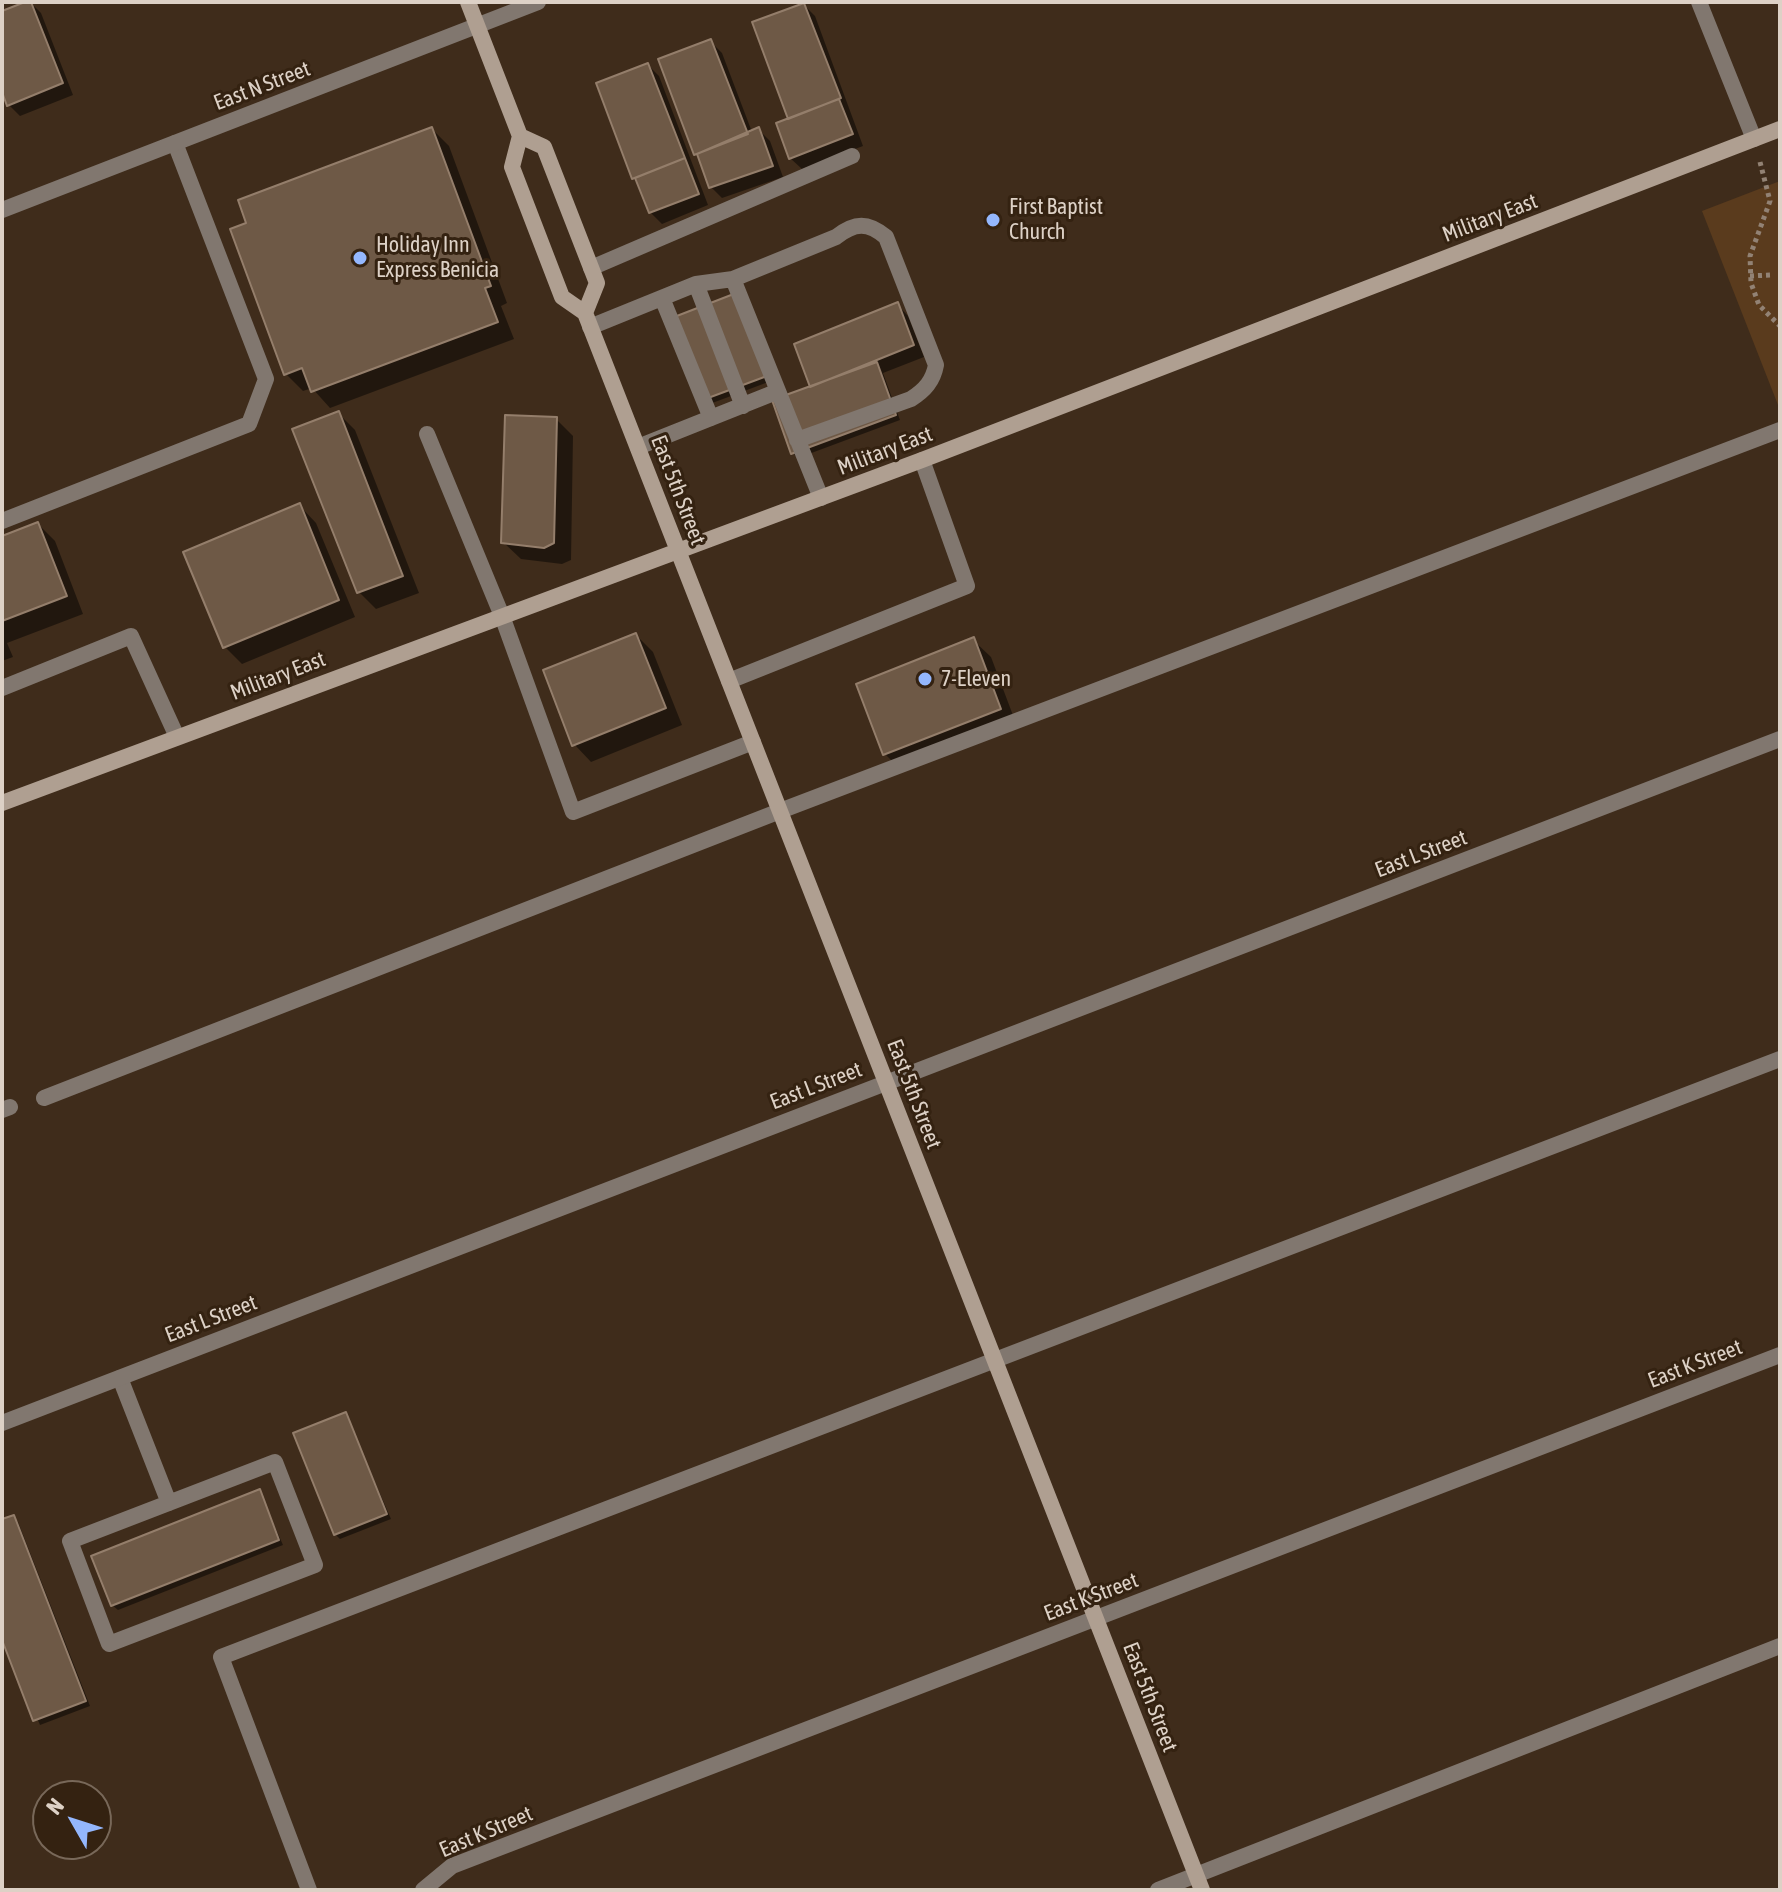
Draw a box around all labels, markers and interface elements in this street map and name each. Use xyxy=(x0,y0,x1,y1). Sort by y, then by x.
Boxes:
street label: East N Street xyxy=(210,56,314,116)
street label: Military East xyxy=(1439,188,1541,248)
place label: First Baptist Church xyxy=(1009,194,1103,246)
marker: First Baptist Church xyxy=(984,211,1002,229)
place label: Holiday Inn Express Benicia xyxy=(376,232,499,284)
marker: Holiday Inn Express Benicia xyxy=(351,249,369,267)
street label: Military East xyxy=(834,421,936,481)
street label: East 5th Street xyxy=(645,431,711,549)
street label: Military East xyxy=(227,646,329,706)
place label: 7-Eleven xyxy=(941,666,1011,692)
marker: 7-Eleven xyxy=(916,670,934,688)
street label: East L Street xyxy=(1371,824,1471,884)
street label: East 5th Street xyxy=(881,1035,947,1153)
street label: East L Street xyxy=(766,1056,866,1116)
street label: East L Street xyxy=(161,1289,261,1349)
street label: East K Street xyxy=(1644,1334,1746,1394)
street label: East K Street xyxy=(1040,1567,1142,1627)
street label: East 5th Street xyxy=(1117,1638,1183,1756)
north arrow xyxy=(32,1780,112,1860)
text: N xyxy=(41,1793,69,1819)
street label: East K Street xyxy=(435,1801,537,1863)

